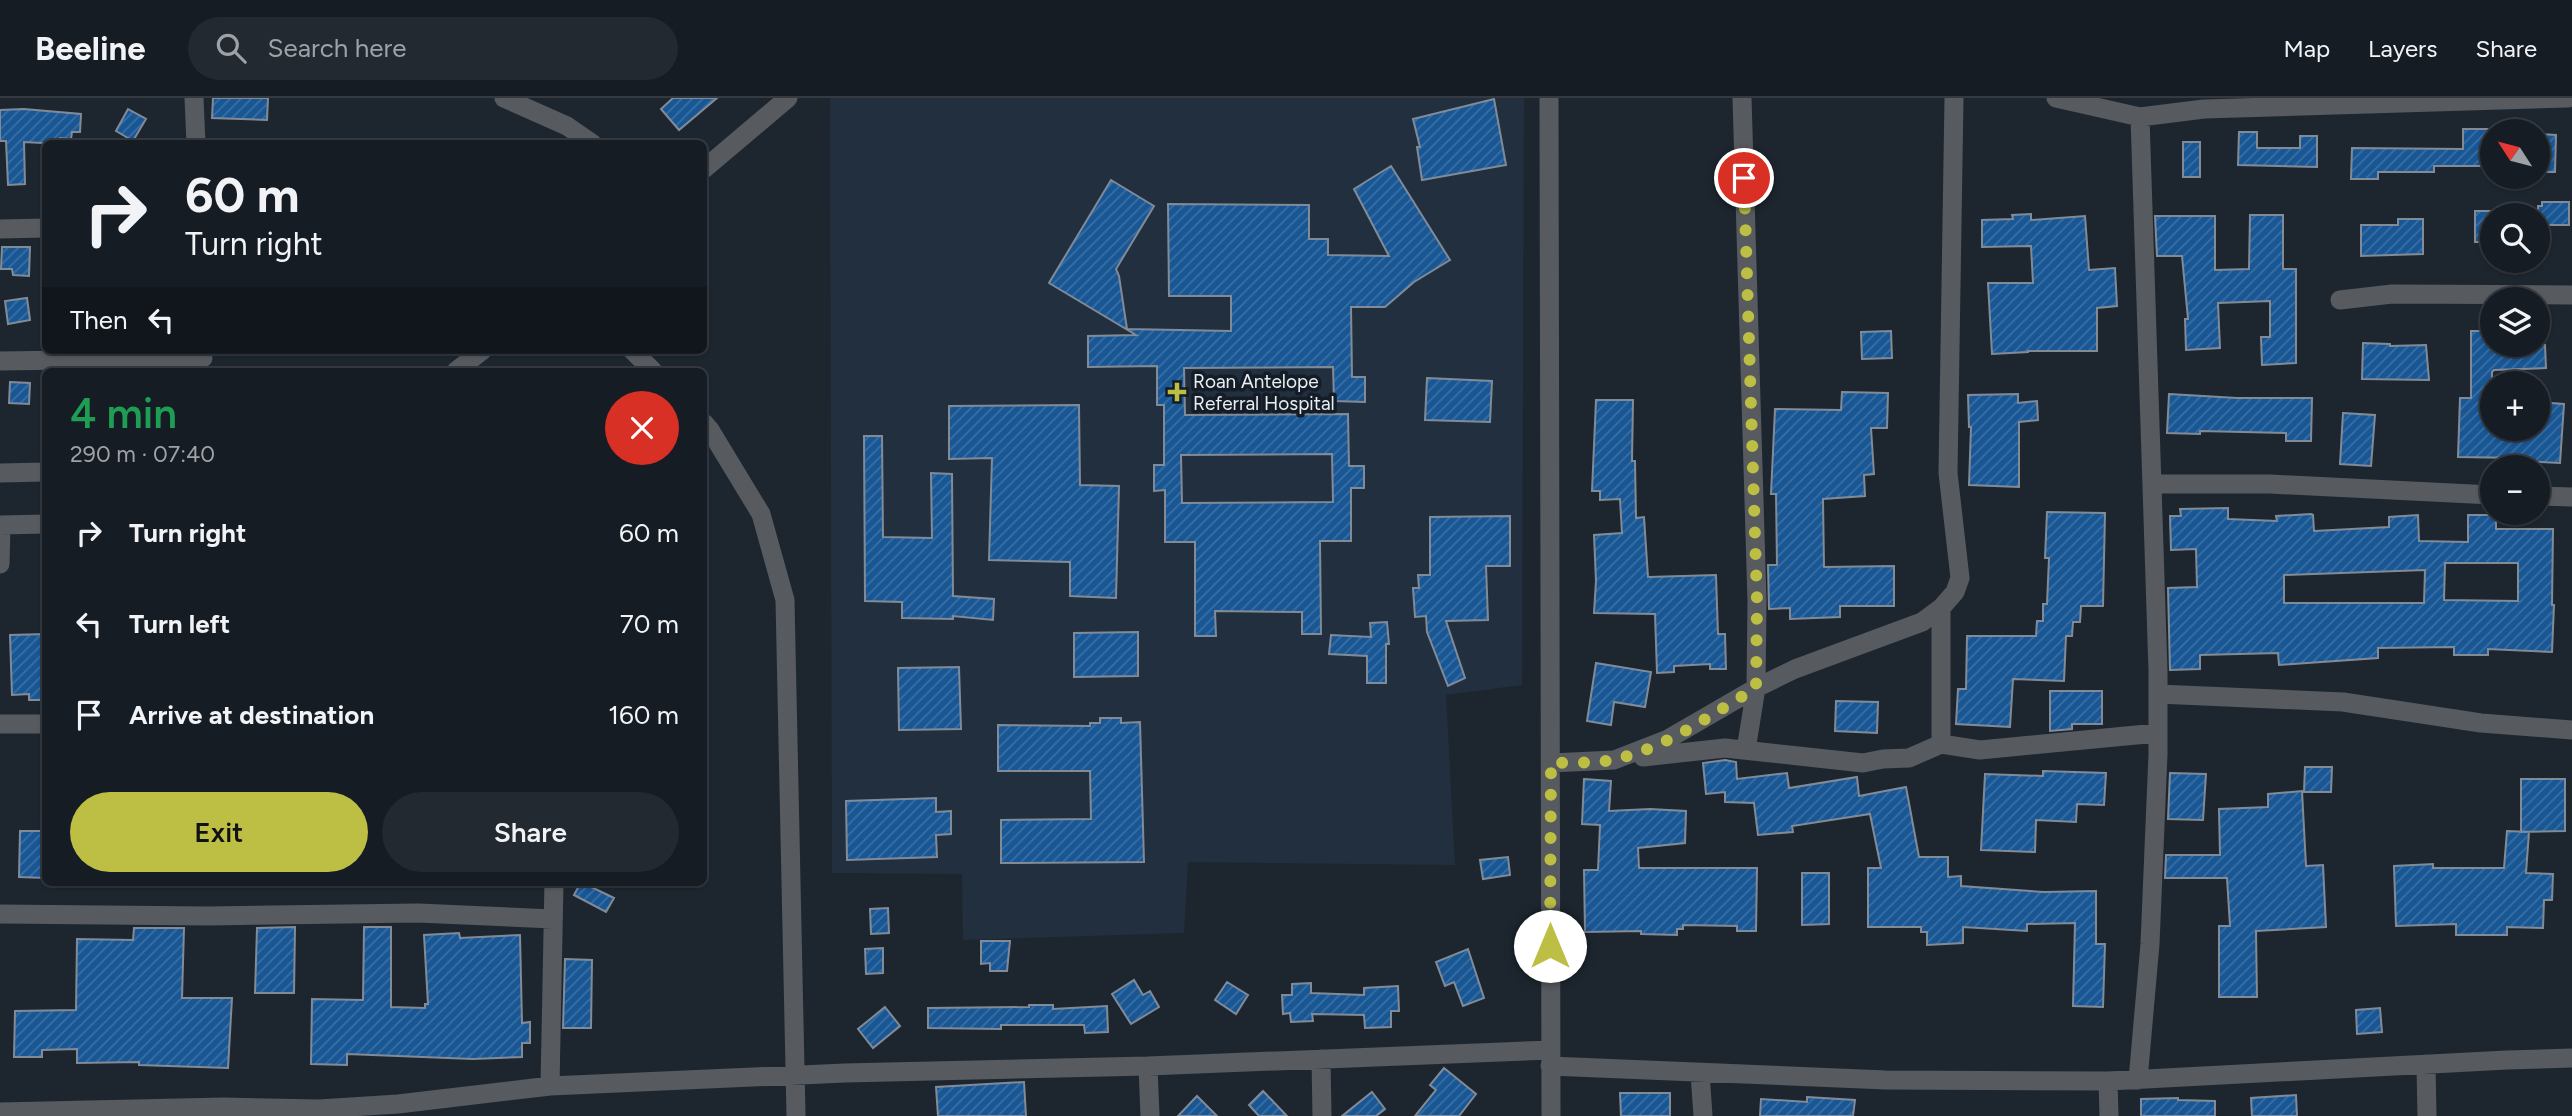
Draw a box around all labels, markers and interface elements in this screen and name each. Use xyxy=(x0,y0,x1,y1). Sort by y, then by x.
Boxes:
search box xyxy=(188,17,678,80)
text: Beeline xyxy=(35,29,146,68)
icon: search xyxy=(212,29,250,67)
text: Search here xyxy=(268,32,406,64)
text: Map xyxy=(2283,34,2330,63)
text: Layers xyxy=(2368,34,2437,63)
text: Share xyxy=(2475,34,2537,63)
north arrow xyxy=(2480,119,2550,189)
map controls xyxy=(2480,119,2550,525)
pin xyxy=(1714,148,1774,208)
icon: arrive xyxy=(1725,159,1763,197)
text: 60 m xyxy=(185,165,300,224)
icon: right xyxy=(70,168,161,259)
button: search xyxy=(2480,203,2550,273)
text: Turn right xyxy=(185,225,323,263)
button: layers xyxy=(2480,287,2550,357)
icon: left xyxy=(142,301,180,339)
text: Then xyxy=(70,304,128,336)
place label: Roan Antelope Referral Hospital xyxy=(1193,370,1335,415)
button: + xyxy=(2480,371,2550,441)
marker: Roan Antelope Referral Hospital xyxy=(1167,382,1187,402)
text: 4 min xyxy=(70,388,177,439)
button: close xyxy=(605,391,679,465)
text: 290 m · 07:40 xyxy=(70,440,215,468)
button: − xyxy=(2480,455,2550,525)
icon: right xyxy=(70,514,108,552)
text: Turn right xyxy=(129,517,246,549)
text: 60 m xyxy=(619,517,679,549)
icon: left xyxy=(70,605,108,643)
text: Turn left xyxy=(129,608,230,640)
text: 70 m xyxy=(620,608,679,640)
icon: arrive xyxy=(70,696,108,734)
text: Arrive at destination xyxy=(129,699,374,731)
text: 160 m xyxy=(608,699,679,731)
button: Exit xyxy=(70,792,368,872)
button: Share xyxy=(382,792,679,872)
position arrow xyxy=(1513,909,1587,983)

